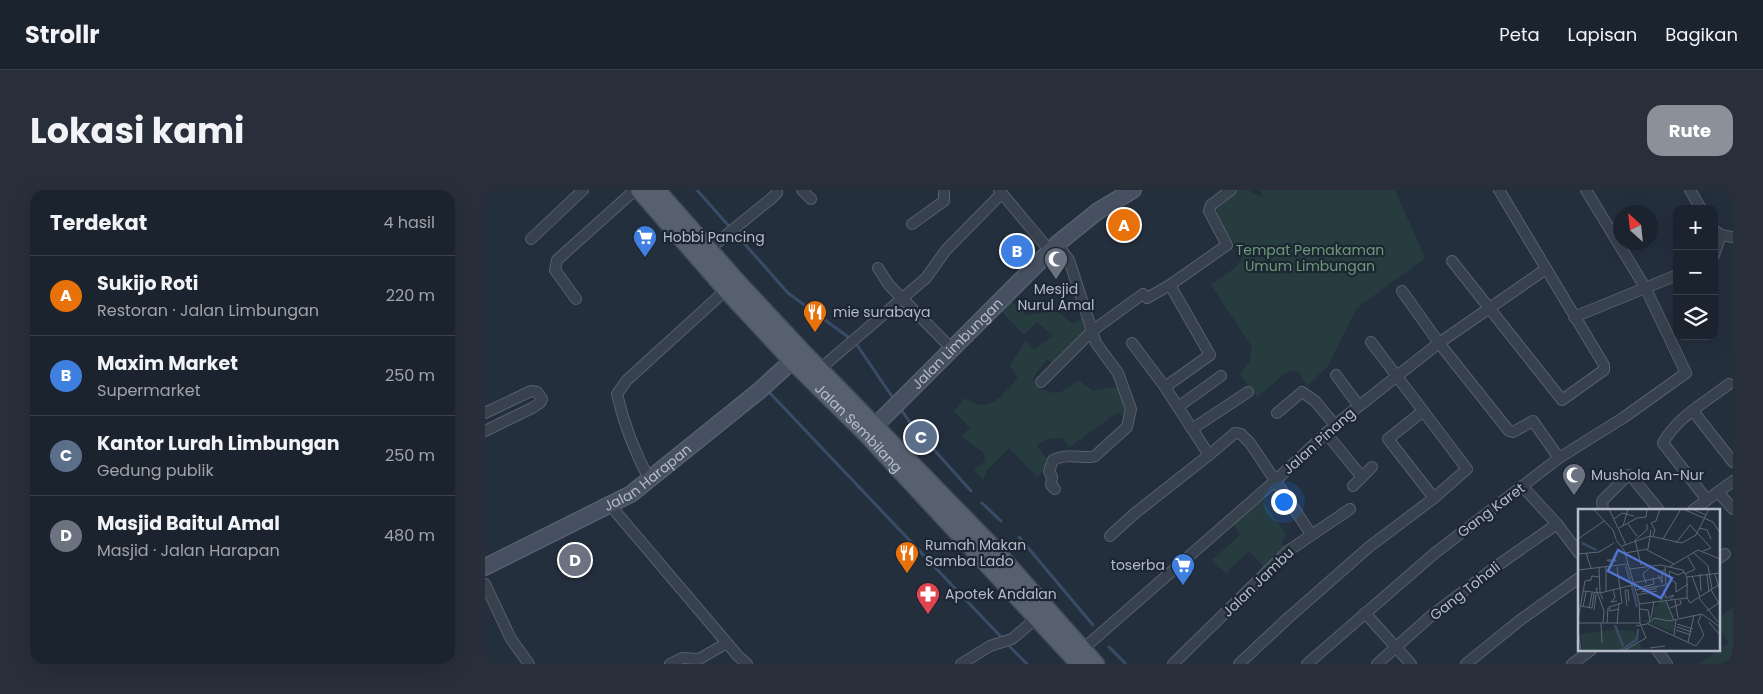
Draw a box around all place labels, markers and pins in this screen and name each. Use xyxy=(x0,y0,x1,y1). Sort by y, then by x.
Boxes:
pin: A xyxy=(1108,206,1140,244)
supermarket icon: Hobbi Pancing xyxy=(632,224,658,258)
place label: Hobbi Pancing xyxy=(663,227,765,247)
pin: B xyxy=(1001,232,1033,270)
mosque icon: Mesjid Nurul Amal xyxy=(1043,246,1069,280)
place label: Mesjid Nurul Amal xyxy=(1018,279,1094,315)
restaurant icon: mie surabaya xyxy=(802,299,828,333)
place label: mie surabaya xyxy=(833,302,931,322)
pin: C xyxy=(905,418,937,456)
mosque icon: Mushola An-Nur xyxy=(1561,462,1587,496)
place label: Mushola An-Nur xyxy=(1591,465,1704,485)
place label: Rumah Makan Samba Lado xyxy=(925,535,1026,571)
restaurant icon: Rumah Makan Samba Lado xyxy=(894,540,920,574)
pin: D xyxy=(559,541,591,579)
supermarket icon: toserba xyxy=(1170,552,1196,586)
place label: toserba xyxy=(1111,555,1165,575)
pharmacy icon: Apotek Andalan xyxy=(915,581,941,615)
place label: Apotek Andalan xyxy=(945,584,1057,604)

